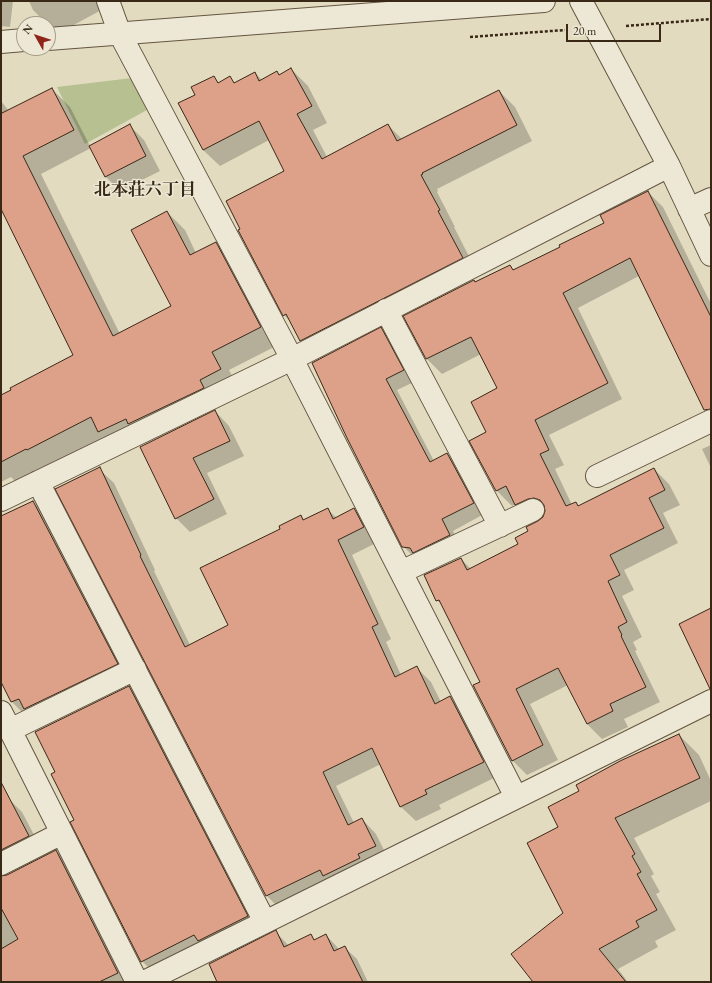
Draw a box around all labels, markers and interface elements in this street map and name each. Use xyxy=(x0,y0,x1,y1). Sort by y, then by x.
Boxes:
north arrow xyxy=(16,16,56,56)
scale bar xyxy=(568,16,663,42)
text: N xyxy=(19,21,36,37)
text: 20 m xyxy=(573,23,596,39)
district label: 北本荘六丁目 xyxy=(94,180,196,200)

